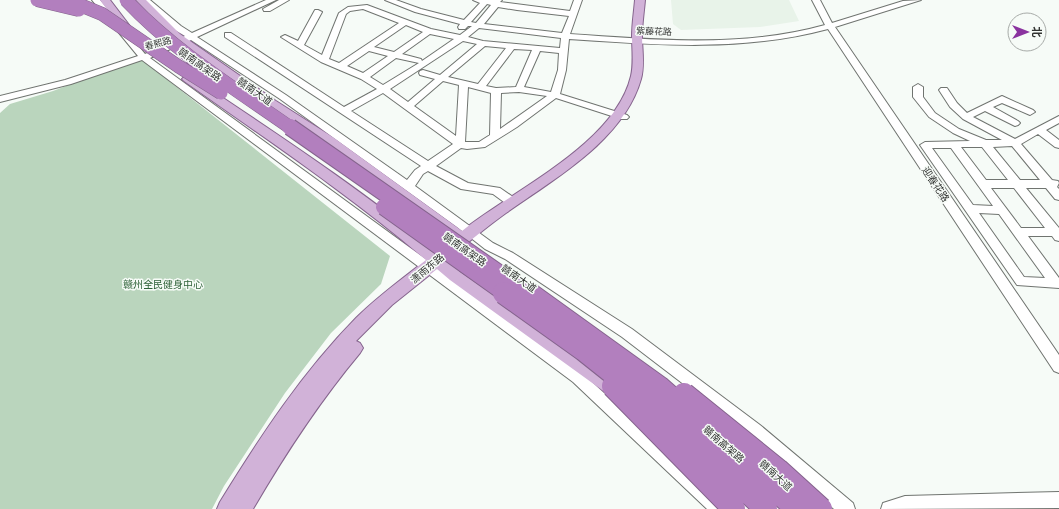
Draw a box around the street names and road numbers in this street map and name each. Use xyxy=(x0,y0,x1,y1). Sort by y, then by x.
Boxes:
street label: 紫藤花路 xyxy=(636,24,672,38)
street label: 春熙路 xyxy=(143,33,173,53)
street label: 赣南高架路 xyxy=(176,44,224,84)
street label: 赣南大道 xyxy=(235,74,275,108)
street label: 迎春花路 xyxy=(919,164,953,204)
street label: 赣南高架路 xyxy=(441,229,489,269)
street label: 潇雨东路 xyxy=(407,250,447,286)
street label: 赣南大道 xyxy=(499,261,539,295)
street label: 赣南高架路 xyxy=(701,422,747,466)
street label: 赣南大道 xyxy=(756,456,796,494)

